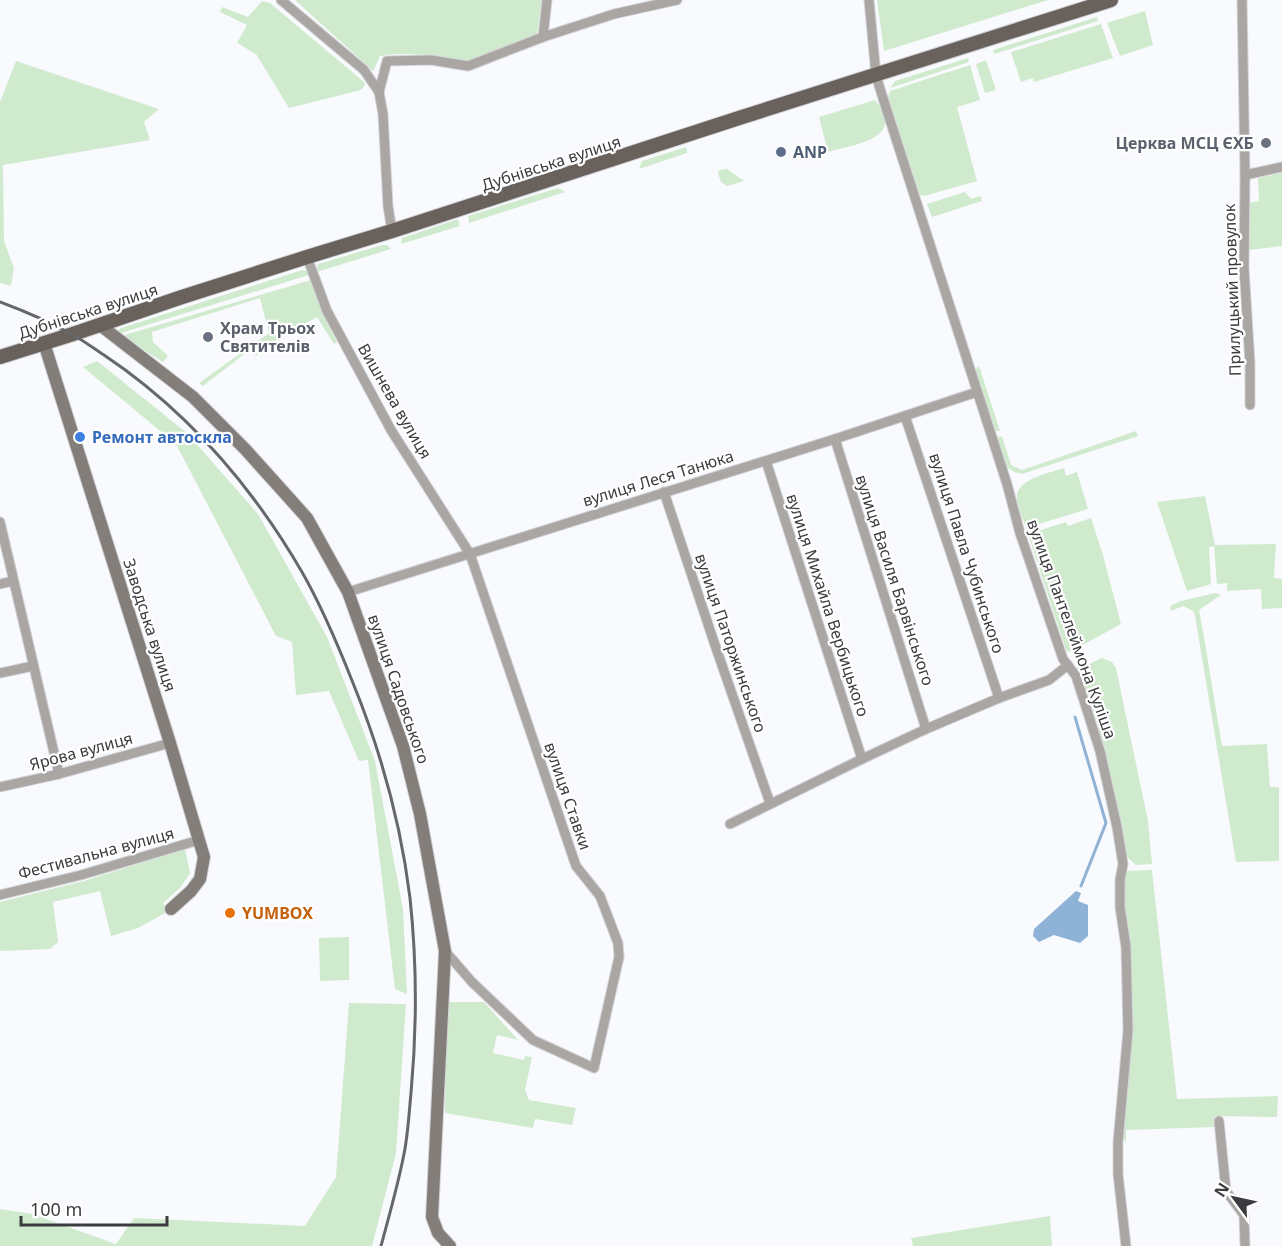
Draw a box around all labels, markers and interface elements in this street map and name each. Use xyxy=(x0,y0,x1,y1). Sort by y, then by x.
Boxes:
street label: Дубнівська вулиця xyxy=(479,130,623,196)
place label: Церква МСЦ ЄХБ xyxy=(1116,132,1254,154)
marker: Церква МСЦ ЄХБ xyxy=(1259,136,1273,150)
place label: ANP xyxy=(793,141,827,163)
marker: ANP xyxy=(774,145,788,159)
street label: Прилуцький провулок xyxy=(1218,203,1246,377)
street label: Дубнівська вулиця xyxy=(16,278,160,344)
place label: Храм Трьох Святителів xyxy=(220,317,316,357)
marker: Храм Трьох Святителів xyxy=(201,330,215,344)
street label: Вишнева вулиця xyxy=(353,339,437,463)
place label: Ремонт автоскла xyxy=(92,426,232,448)
marker: Ремонт автоскла xyxy=(73,430,87,444)
street label: вулиця Леся Танюка xyxy=(580,445,736,511)
street label: вулиця Павла Чубинського xyxy=(924,450,1010,656)
street label: вулиця Василя Барвінського xyxy=(850,472,940,688)
street label: вулиця Михайла Вербицького xyxy=(781,491,875,719)
street label: вулиця Пантелеймона Куліша xyxy=(1022,516,1122,742)
street label: вулиця Паторжинського xyxy=(690,551,772,735)
street label: Заводська вулиця xyxy=(118,556,182,694)
street label: вулиця Садовського xyxy=(363,611,435,767)
street label: Ярова вулиця xyxy=(27,727,135,775)
street label: вулиця Ставки xyxy=(539,739,597,853)
street label: Фестивальна вулиця xyxy=(16,822,176,884)
place label: YUMBOX xyxy=(242,902,313,924)
marker: YUMBOX xyxy=(223,906,237,920)
north arrow xyxy=(1204,1168,1264,1228)
text: N xyxy=(1209,1178,1234,1201)
scale bar xyxy=(21,1189,166,1227)
text: 100 m xyxy=(30,1197,82,1221)

